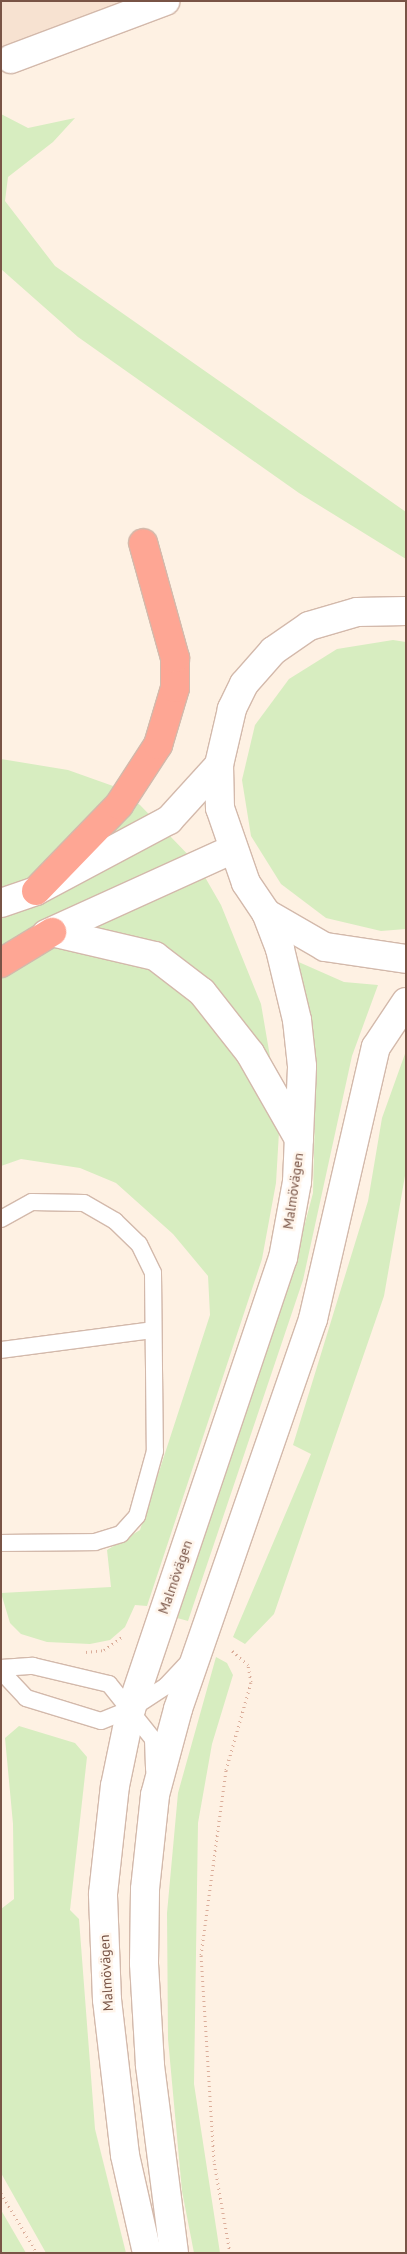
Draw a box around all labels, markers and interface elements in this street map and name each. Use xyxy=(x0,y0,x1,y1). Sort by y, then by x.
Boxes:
street label: Malmövägen xyxy=(279,1152,307,1230)
street label: Malmövägen xyxy=(155,1538,195,1616)
street label: Malmövägen xyxy=(96,1934,116,2012)

